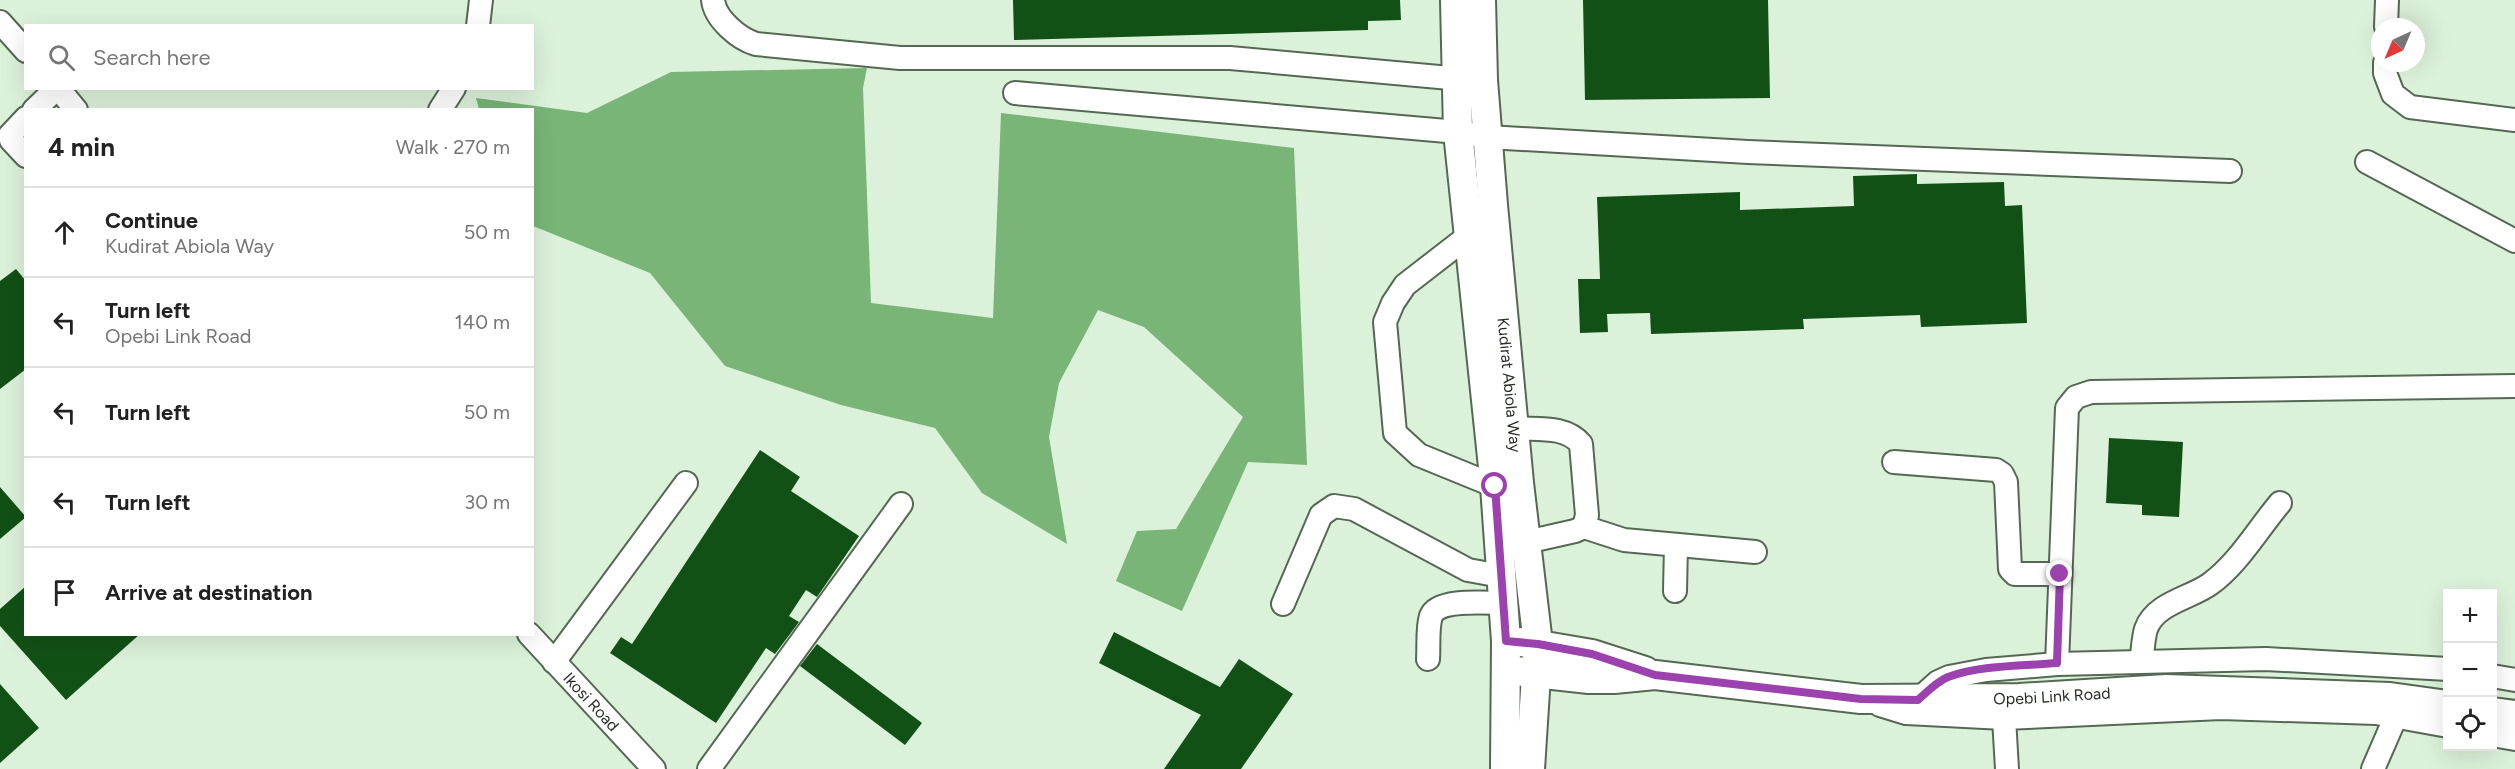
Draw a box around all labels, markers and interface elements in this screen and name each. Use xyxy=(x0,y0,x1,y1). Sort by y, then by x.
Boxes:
north arrow xyxy=(2371,18,2425,72)
search box xyxy=(24,24,534,90)
icon: search xyxy=(45,41,78,74)
text: Search here xyxy=(93,44,211,71)
text: 4 min xyxy=(48,131,115,163)
text: Walk · 270 m xyxy=(396,135,510,159)
text: Continue xyxy=(105,207,198,234)
icon: ahead xyxy=(48,216,81,249)
text: 50 m xyxy=(464,220,510,244)
text: Kudirat Abiola Way xyxy=(105,234,274,258)
text: Turn left xyxy=(105,297,191,324)
icon: left xyxy=(48,306,81,339)
text: 140 m xyxy=(455,310,510,334)
street label: Kudirat Abiola Way xyxy=(1494,316,1526,454)
text: Opebi Link Road xyxy=(105,324,251,348)
icon: left xyxy=(48,396,81,429)
text: Turn left xyxy=(105,399,191,426)
text: 50 m xyxy=(464,400,510,424)
route start xyxy=(1481,472,1507,498)
icon: left xyxy=(48,486,81,519)
text: Turn left xyxy=(105,489,191,516)
text: 30 m xyxy=(464,490,510,514)
route end xyxy=(2046,560,2072,586)
icon: arrive xyxy=(48,576,81,609)
text: Arrive at destination xyxy=(105,579,313,606)
map controls xyxy=(2443,589,2497,751)
button: + xyxy=(2443,589,2497,643)
button: − xyxy=(2443,643,2497,697)
street label: Ikosi Road xyxy=(560,668,623,735)
street label: Opebi Link Road xyxy=(1993,683,2111,708)
button: locate xyxy=(2443,697,2497,751)

